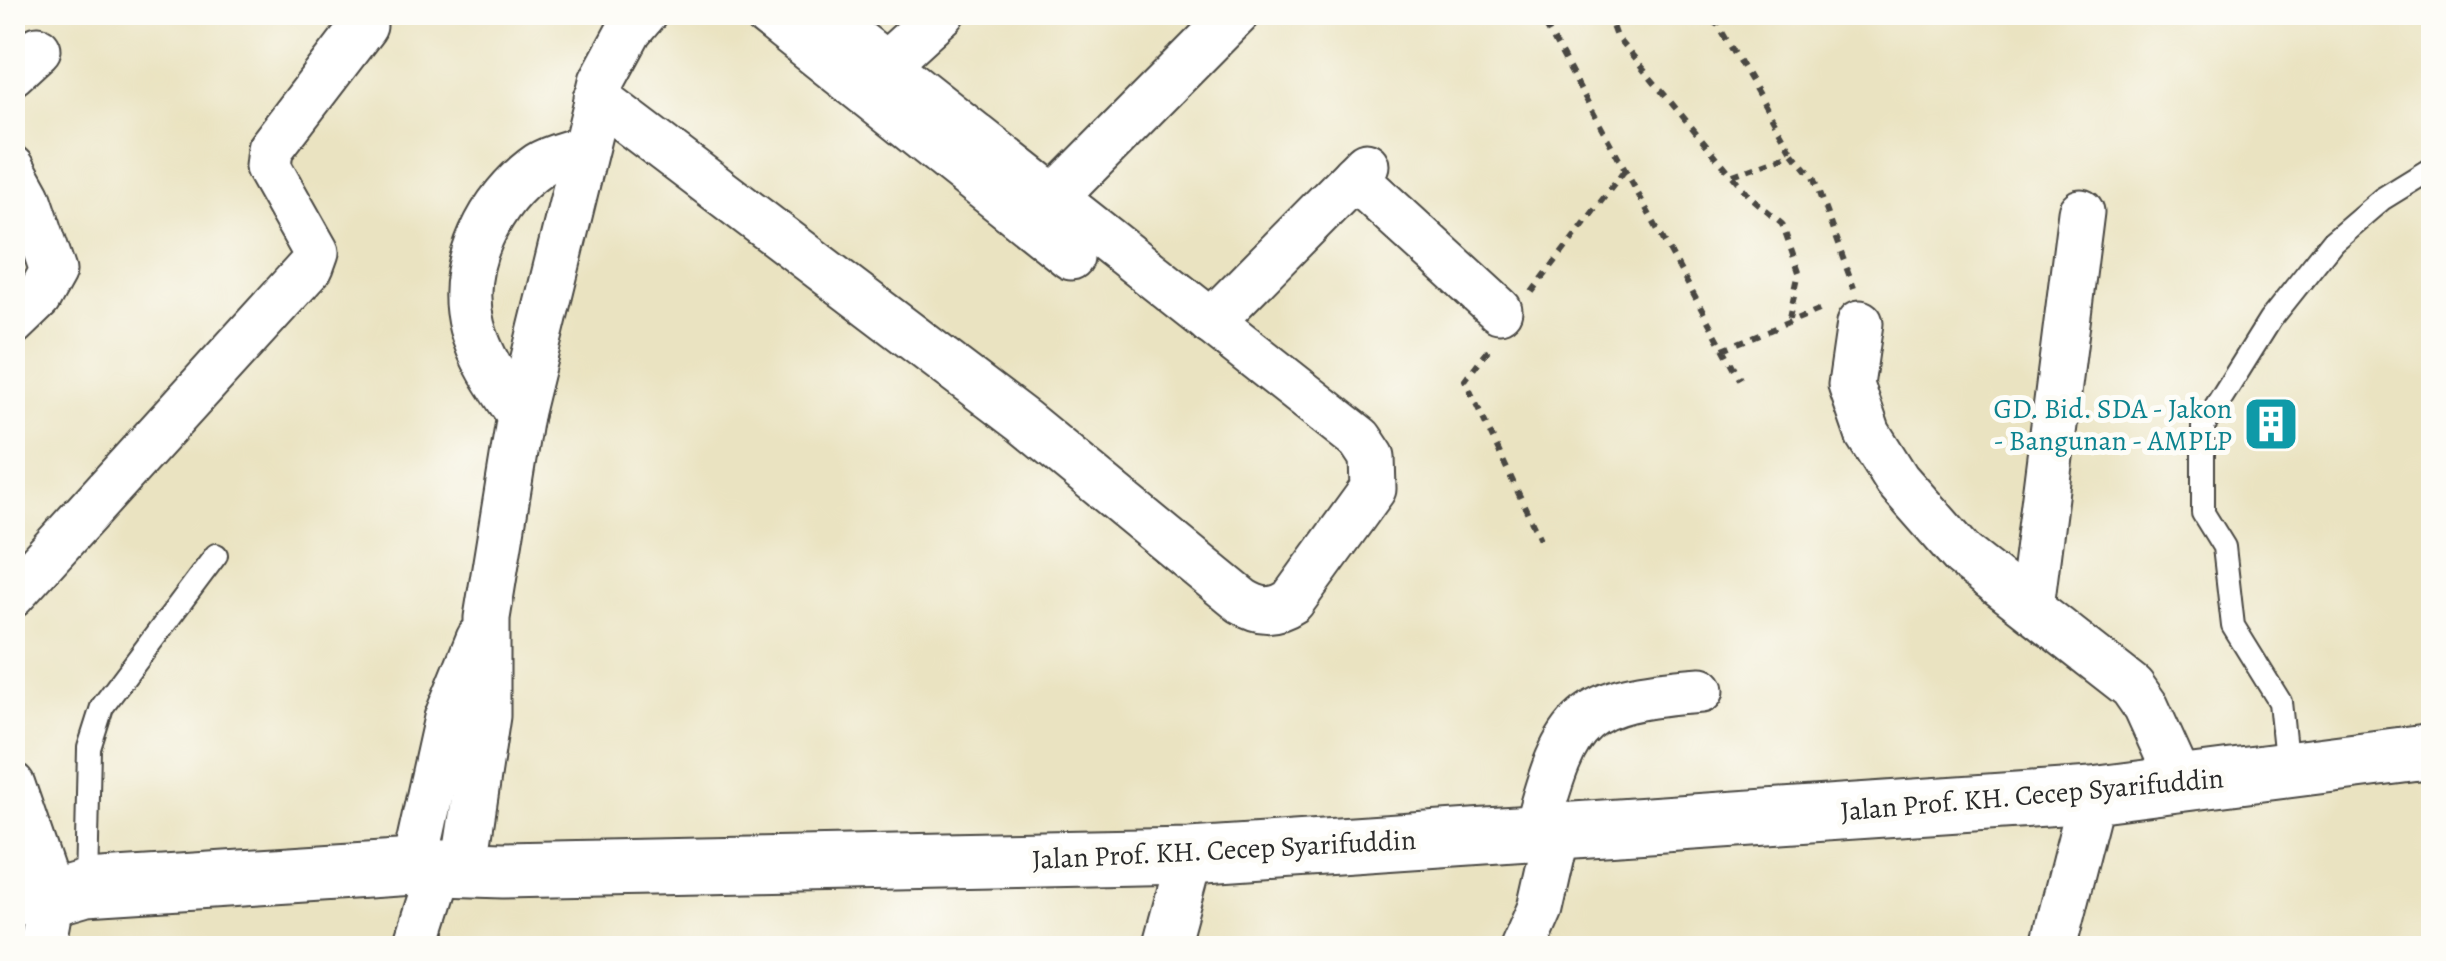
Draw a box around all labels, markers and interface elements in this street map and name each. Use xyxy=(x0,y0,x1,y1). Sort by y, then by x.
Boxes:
place label: GD. Bid. SDA - Jakon - Bangunan - AMPLP xyxy=(1993,390,2232,460)
building icon: GD. Bid. SDA - Jakon - Bangunan - AMPLP xyxy=(2241,394,2301,454)
street label: Jalan Prof. KH. Cecep Syarifuddin xyxy=(1839,759,2225,831)
street label: Jalan Prof. KH. Cecep Syarifuddin xyxy=(1031,821,1417,879)

